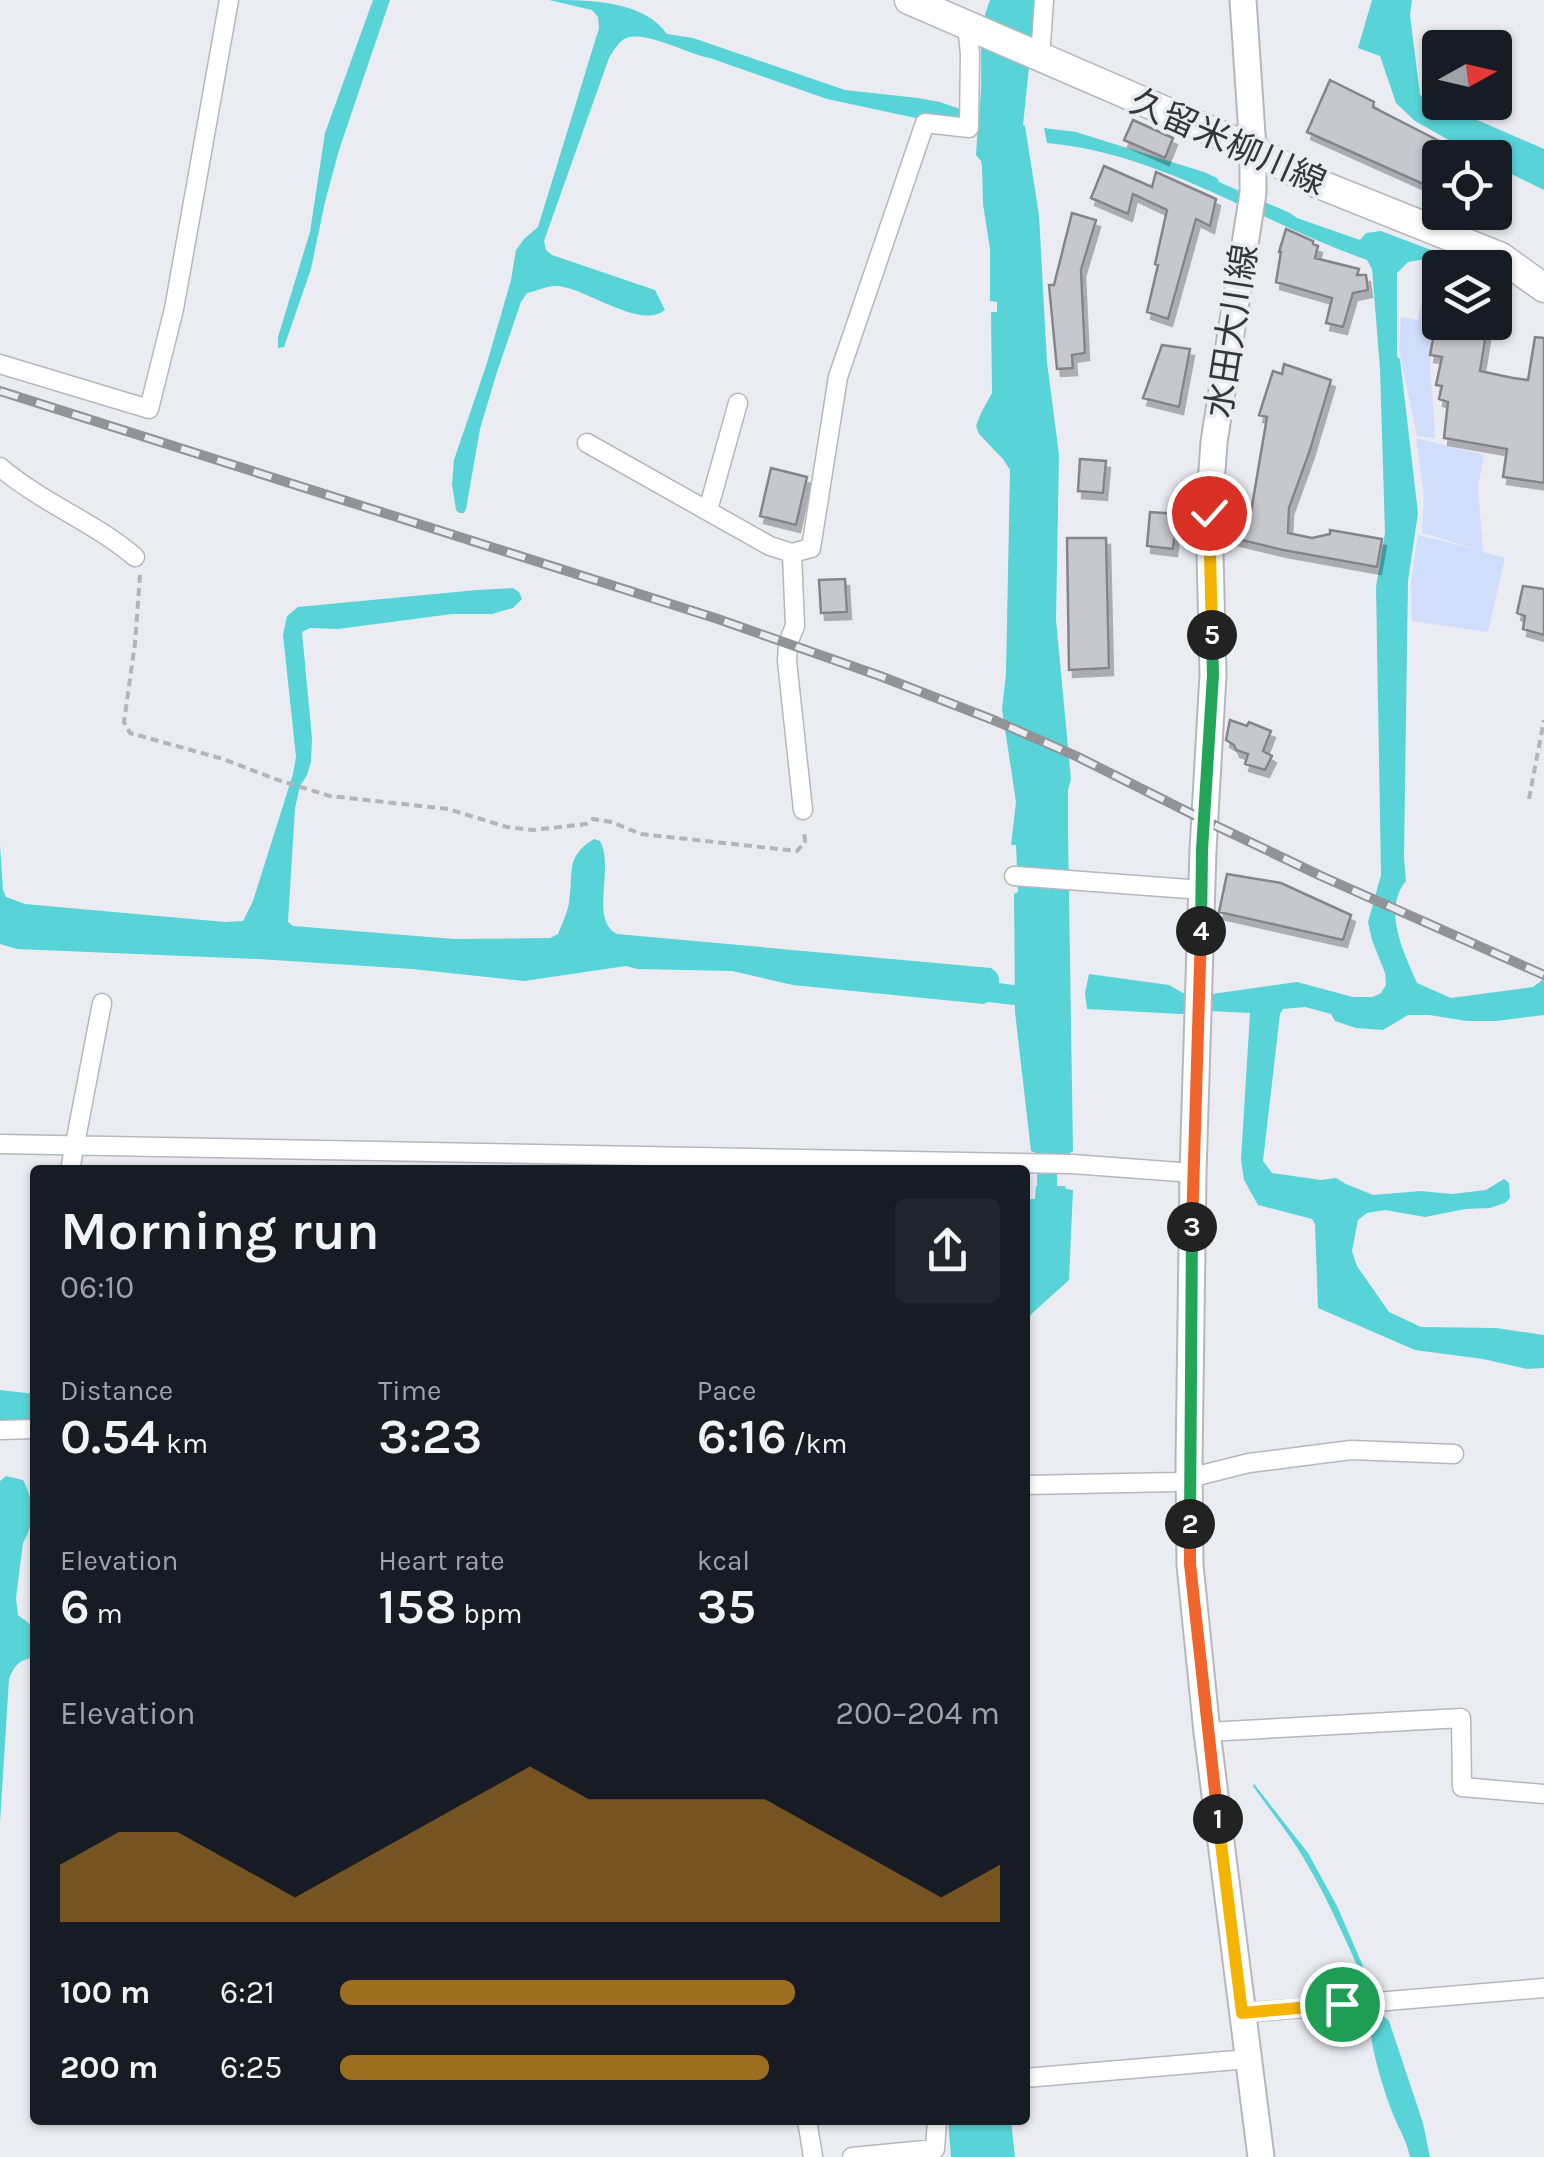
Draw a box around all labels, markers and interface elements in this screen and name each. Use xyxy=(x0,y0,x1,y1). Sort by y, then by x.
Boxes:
north arrow xyxy=(1422,30,1512,120)
map controls xyxy=(1422,30,1512,340)
street label: 久留米柳川線 xyxy=(1124,81,1332,203)
button: locate xyxy=(1422,140,1512,230)
street label: 水田大川線 xyxy=(1198,241,1266,421)
button: layers xyxy=(1422,250,1512,340)
pin xyxy=(1167,471,1252,556)
icon: check xyxy=(1182,486,1237,541)
pin: 5 xyxy=(1187,610,1237,660)
text: 5 xyxy=(1204,618,1220,651)
pin: 4 xyxy=(1176,906,1226,956)
text: 4 xyxy=(1193,914,1209,947)
button: share xyxy=(895,1198,1000,1303)
text: Morning run xyxy=(60,1199,380,1263)
pin: 3 xyxy=(1167,1202,1217,1252)
text: 3 xyxy=(1183,1210,1201,1243)
text: 06:10 xyxy=(60,1269,134,1306)
text: Distance xyxy=(60,1374,173,1407)
text: Time xyxy=(378,1374,441,1407)
text: Pace xyxy=(697,1374,756,1407)
text: 0.54 xyxy=(60,1407,159,1466)
text: 3:23 xyxy=(378,1407,483,1466)
text: 6:16 xyxy=(697,1407,787,1466)
text: km xyxy=(159,1427,208,1460)
text: /km xyxy=(787,1427,848,1460)
pin: 2 xyxy=(1165,1499,1215,1549)
text: 2 xyxy=(1182,1507,1198,1540)
text: Elevation xyxy=(60,1544,179,1577)
text: Heart rate xyxy=(378,1544,505,1577)
text: kcal xyxy=(697,1544,750,1577)
text: 6 xyxy=(60,1577,90,1636)
text: 158 xyxy=(378,1577,457,1636)
text: 35 xyxy=(697,1577,756,1636)
text: m xyxy=(90,1597,123,1630)
text: bpm xyxy=(457,1597,522,1630)
text: Elevation xyxy=(60,1695,195,1732)
text: 200–204 m xyxy=(835,1695,1000,1732)
pin: 1 xyxy=(1193,1794,1243,1844)
text: 1 xyxy=(1213,1802,1223,1835)
pin xyxy=(1300,1962,1385,2047)
text: 100 m xyxy=(60,1974,150,2011)
text: 6:21 xyxy=(220,1974,275,2011)
icon: arrive xyxy=(1315,1977,1370,2032)
text: 200 m xyxy=(60,2049,158,2086)
text: 6:25 xyxy=(220,2049,282,2086)

